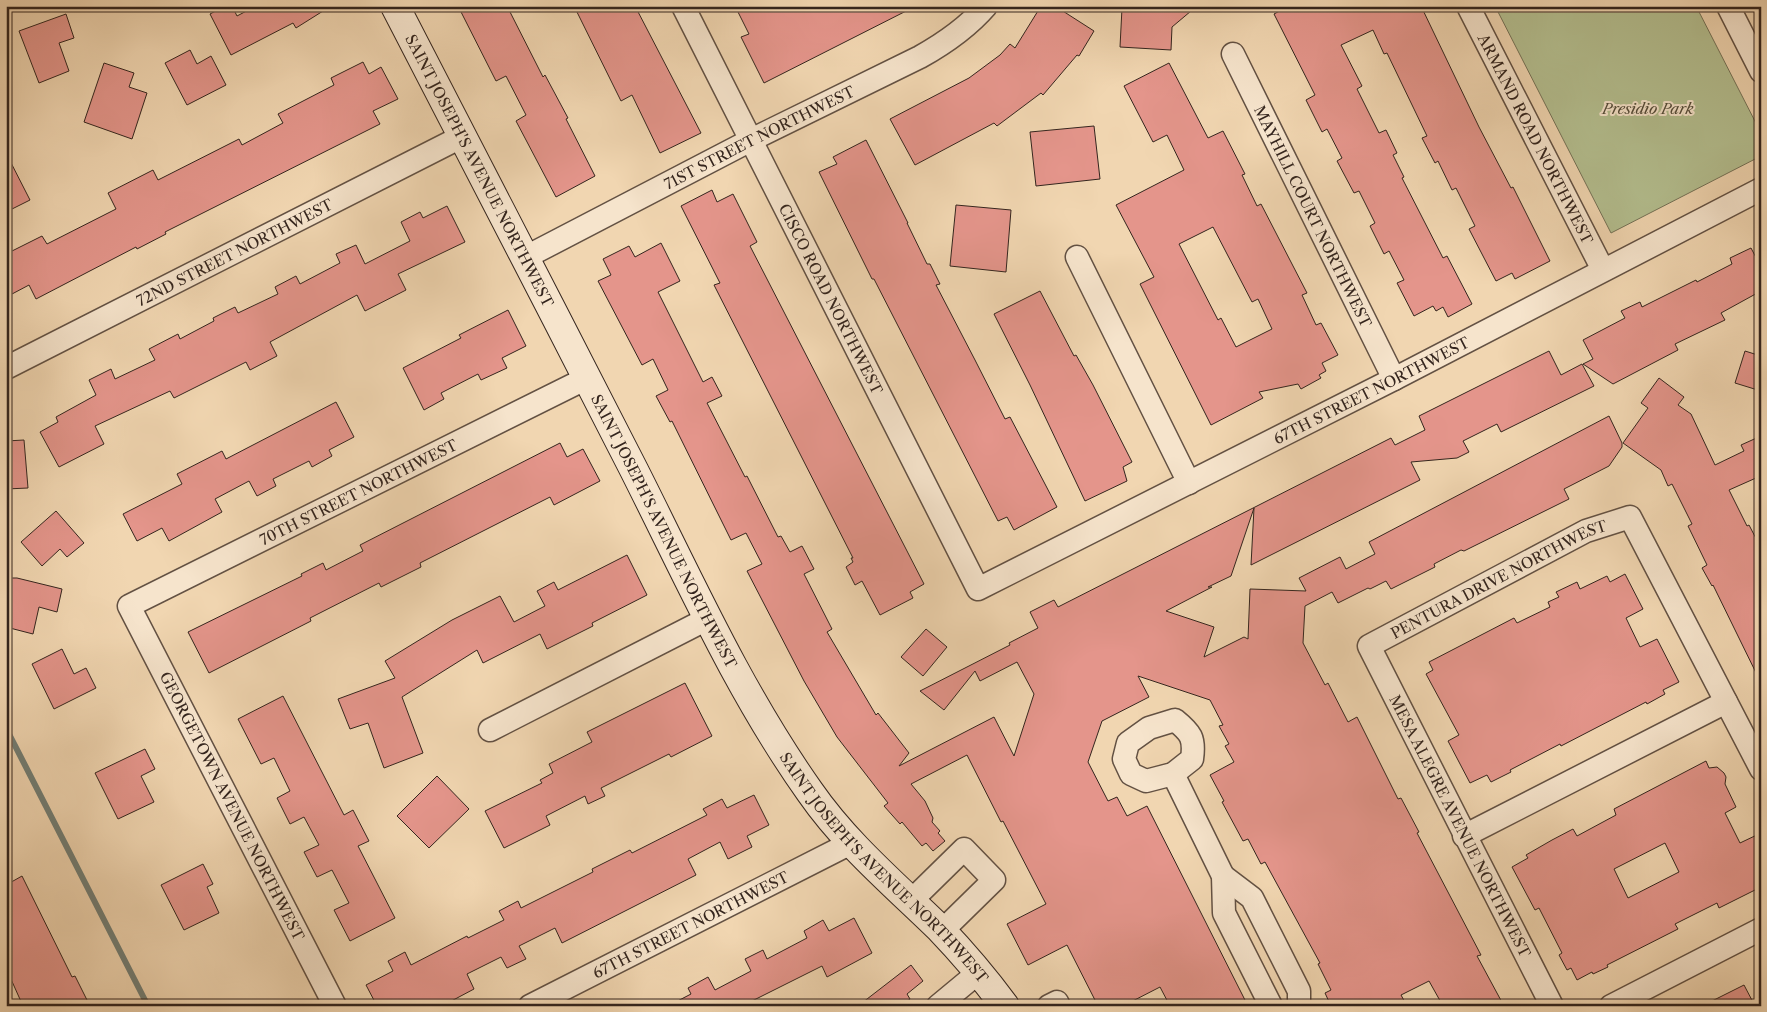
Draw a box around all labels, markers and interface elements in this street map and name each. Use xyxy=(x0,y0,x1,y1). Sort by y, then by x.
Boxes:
street label: ARMAND ROAD NORTHWEST xyxy=(1474,30,1598,248)
street label: SAINT JOSEPH'S AVENUE NORTHWEST xyxy=(402,31,558,310)
street label: 71ST STREET NORTHWEST xyxy=(661,81,858,193)
park label: Presidio Park xyxy=(1601,99,1694,118)
street label: MAYHILL COURT NORTHWEST xyxy=(1250,102,1377,331)
street label: 72ND STREET NORTHWEST xyxy=(133,194,336,310)
street label: CISCO ROAD NORTHWEST xyxy=(775,200,887,398)
street label: 67TH STREET NORTHWEST xyxy=(1270,332,1473,448)
street label: SAINT JOSEPH'S AVENUE NORTHWEST xyxy=(587,391,742,672)
street label: 70TH STREET NORTHWEST xyxy=(256,434,461,549)
street label: PENTURA DRIVE NORTHWEST xyxy=(1387,515,1610,642)
street label: GEORGETOWN AVENUE NORTHWEST xyxy=(156,668,309,944)
street label: MESA ALEGRE AVENUE NORTHWEST xyxy=(1385,692,1535,961)
street label: SAINT JOSEPH'S AVENUE NORTHWEST xyxy=(776,748,993,987)
street label: 67TH STREET NORTHWEST xyxy=(589,867,792,982)

